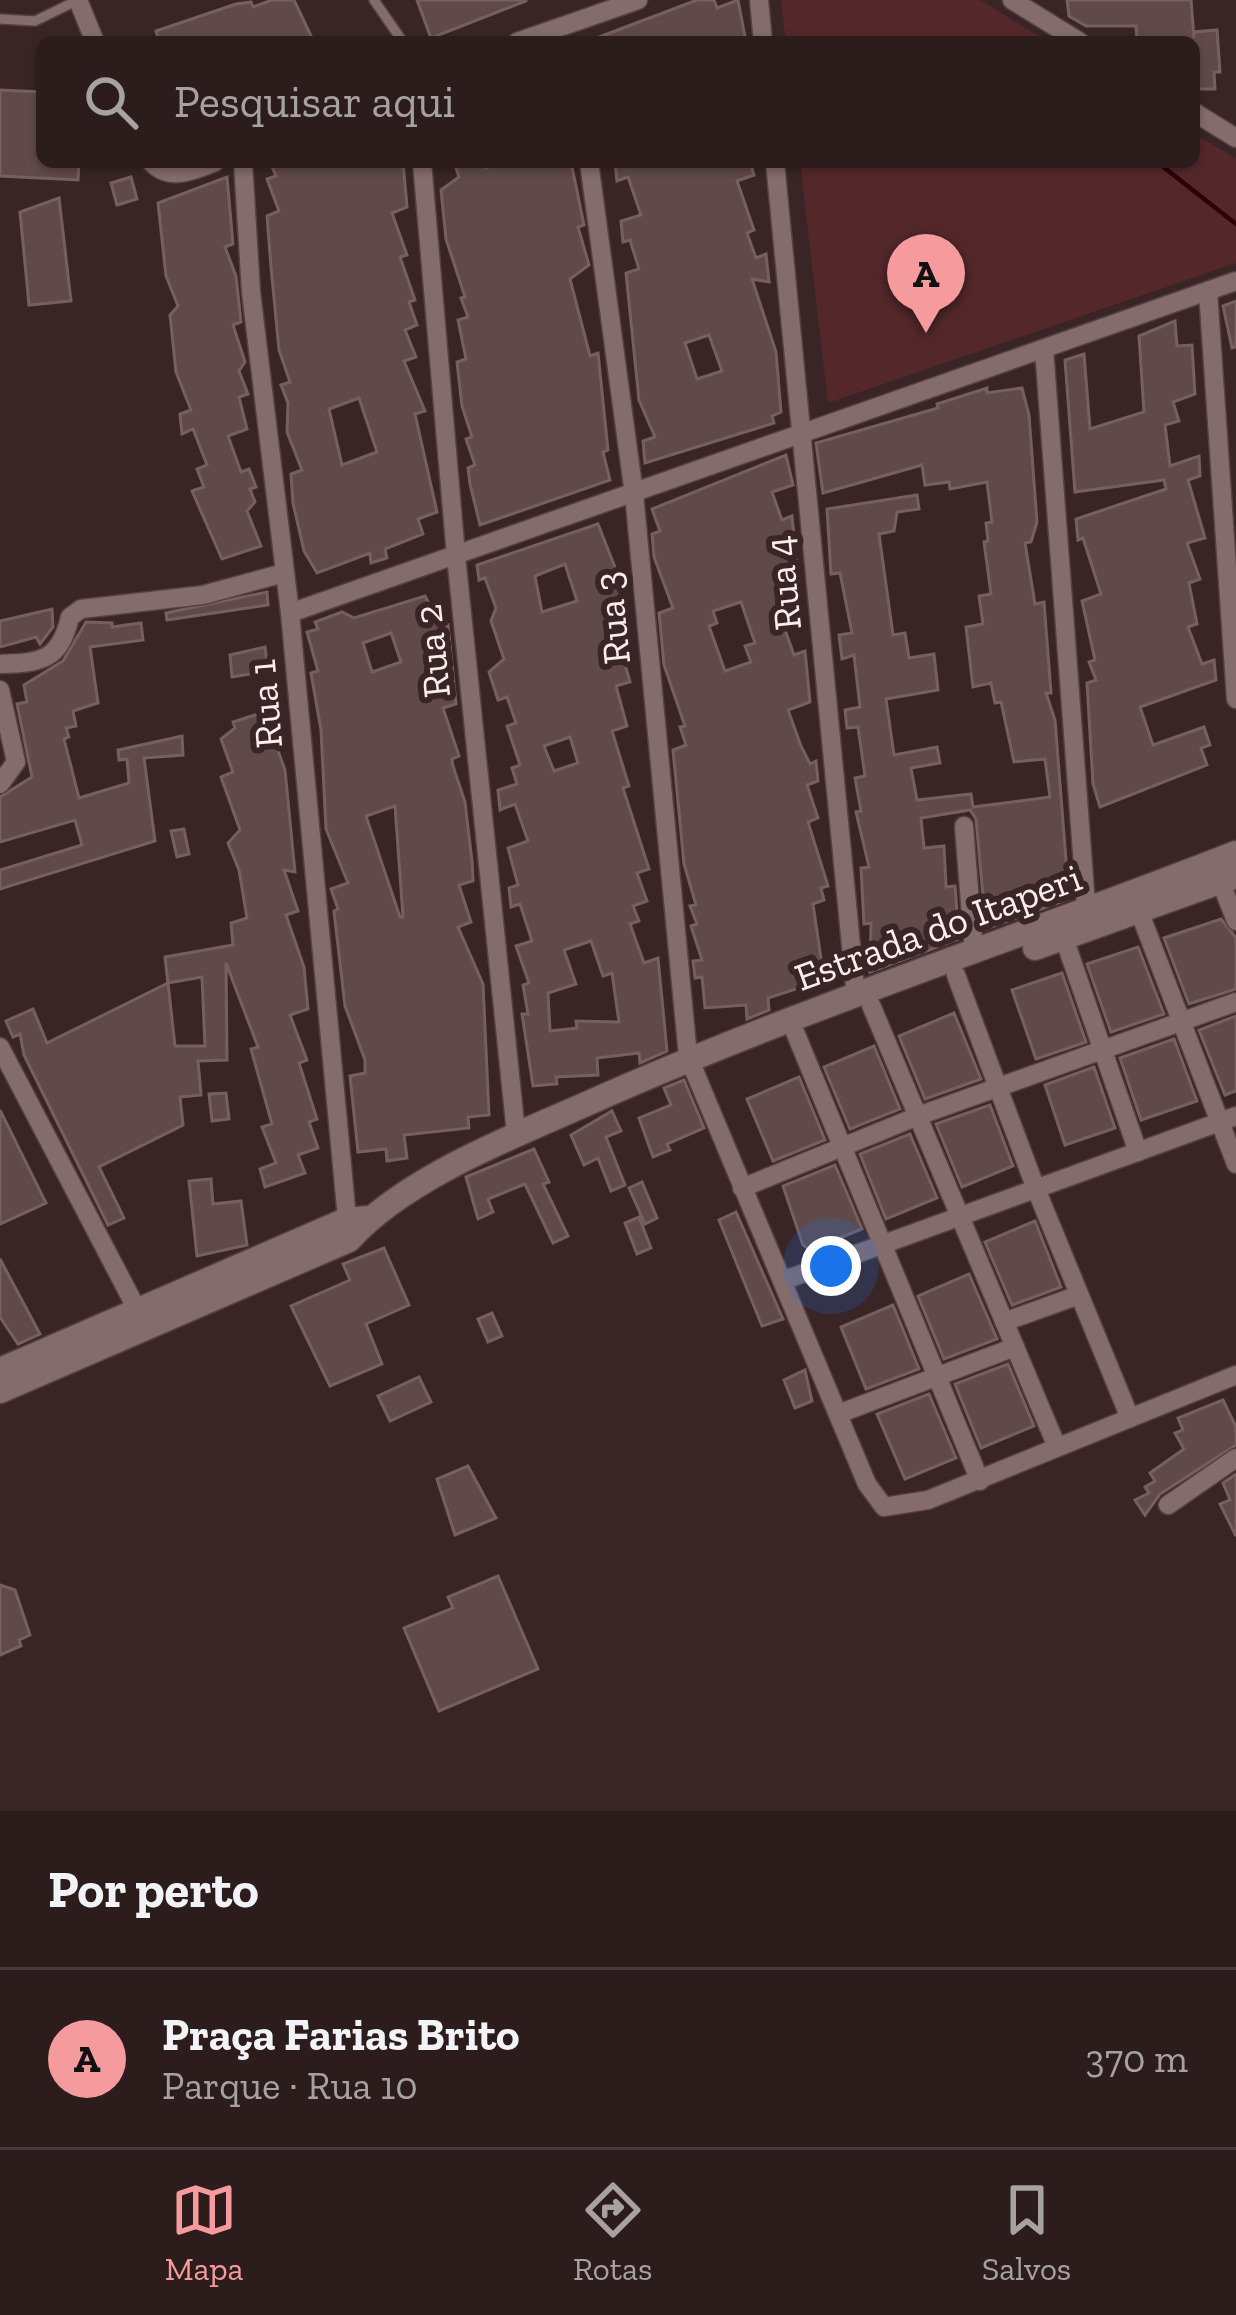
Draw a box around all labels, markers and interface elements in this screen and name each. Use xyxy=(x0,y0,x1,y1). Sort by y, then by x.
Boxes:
search box xyxy=(36,36,1200,168)
icon: search xyxy=(78,69,144,135)
text: Pesquisar aqui xyxy=(174,75,455,129)
pin: A xyxy=(887,234,965,333)
street label: Rua 4 xyxy=(755,533,811,633)
street label: Rua 3 xyxy=(584,569,640,667)
street label: Rua 2 xyxy=(404,602,460,700)
street label: Rua 1 xyxy=(238,658,292,750)
street label: Estrada do Itaperi xyxy=(788,853,1088,1001)
your location xyxy=(801,1236,861,1296)
text: Por perto xyxy=(48,1859,259,1920)
text: Praça Farias Brito xyxy=(162,2008,520,2062)
text: A xyxy=(74,2035,100,2082)
text: 370 m xyxy=(1086,2035,1188,2082)
text: Parque · Rua 10 xyxy=(162,2062,418,2109)
tab: Mapa xyxy=(165,2177,244,2288)
tab: Rotas xyxy=(573,2177,652,2288)
tab: Salvos xyxy=(982,2177,1071,2288)

